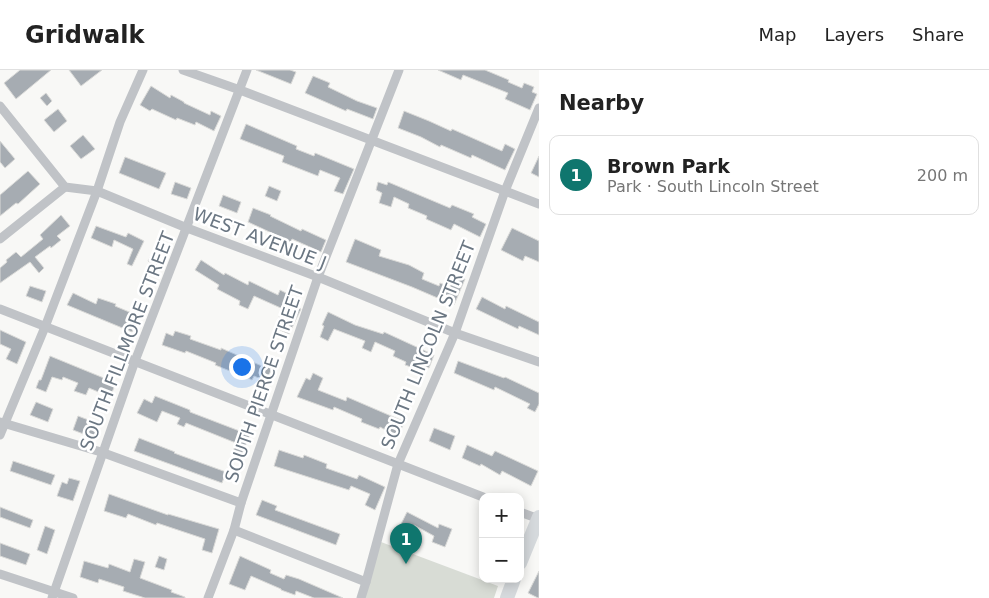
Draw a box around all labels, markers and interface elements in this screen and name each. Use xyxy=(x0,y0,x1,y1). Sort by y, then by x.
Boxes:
text: Gridwalk xyxy=(25,21,145,49)
text: Map xyxy=(758,24,796,45)
text: Layers xyxy=(824,24,884,45)
text: Share xyxy=(912,24,964,45)
text: Nearby xyxy=(559,91,644,115)
text: Brown Park xyxy=(607,155,730,177)
text: 1 xyxy=(570,166,582,185)
text: 200 m xyxy=(917,166,968,185)
text: Park · South Lincoln Street xyxy=(607,177,819,196)
street label: WEST AVENUE J xyxy=(190,203,330,273)
street label: SOUTH FILLMORE STREET xyxy=(75,228,179,453)
street label: SOUTH LINCOLN STREET xyxy=(377,237,480,452)
street label: SOUTH PIERCE STREET xyxy=(220,282,308,485)
your location xyxy=(229,354,255,380)
map controls xyxy=(479,493,524,583)
button: + xyxy=(479,493,524,538)
pin: 1 xyxy=(390,523,422,564)
button: − xyxy=(479,538,524,583)

